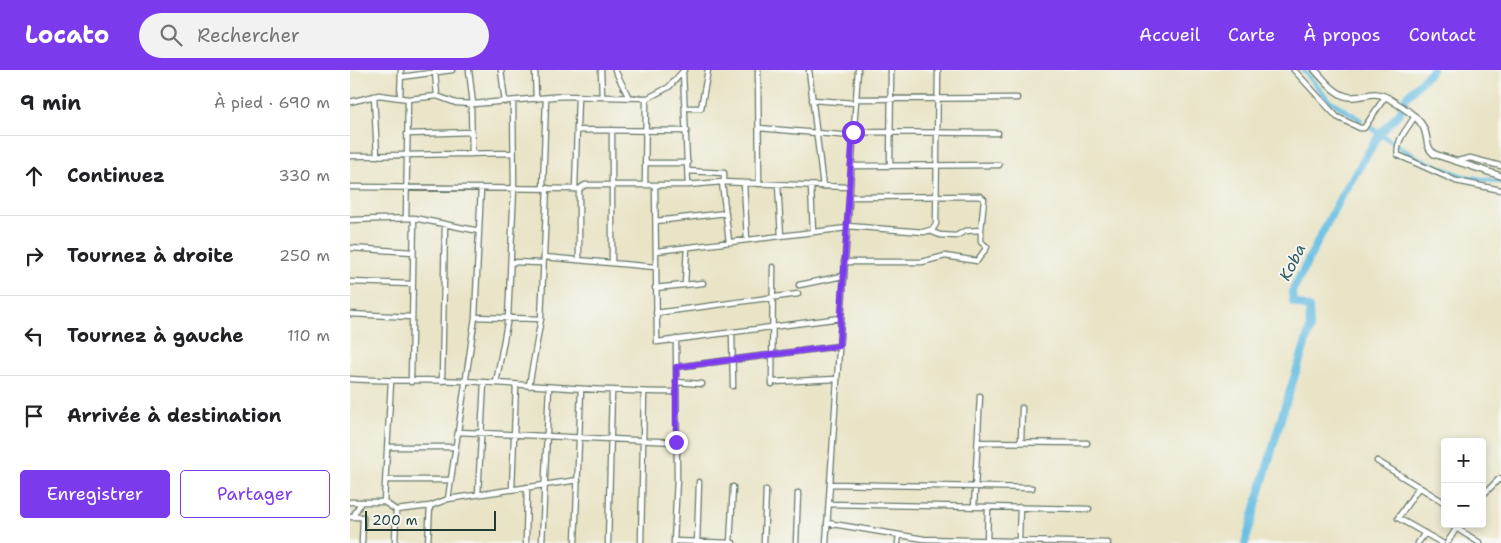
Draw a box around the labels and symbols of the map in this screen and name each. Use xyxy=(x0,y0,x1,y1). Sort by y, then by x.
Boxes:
route start xyxy=(842,121,865,144)
water label: Koba xyxy=(1274,240,1311,284)
route end xyxy=(665,431,688,454)
scale bar xyxy=(365,508,496,531)

